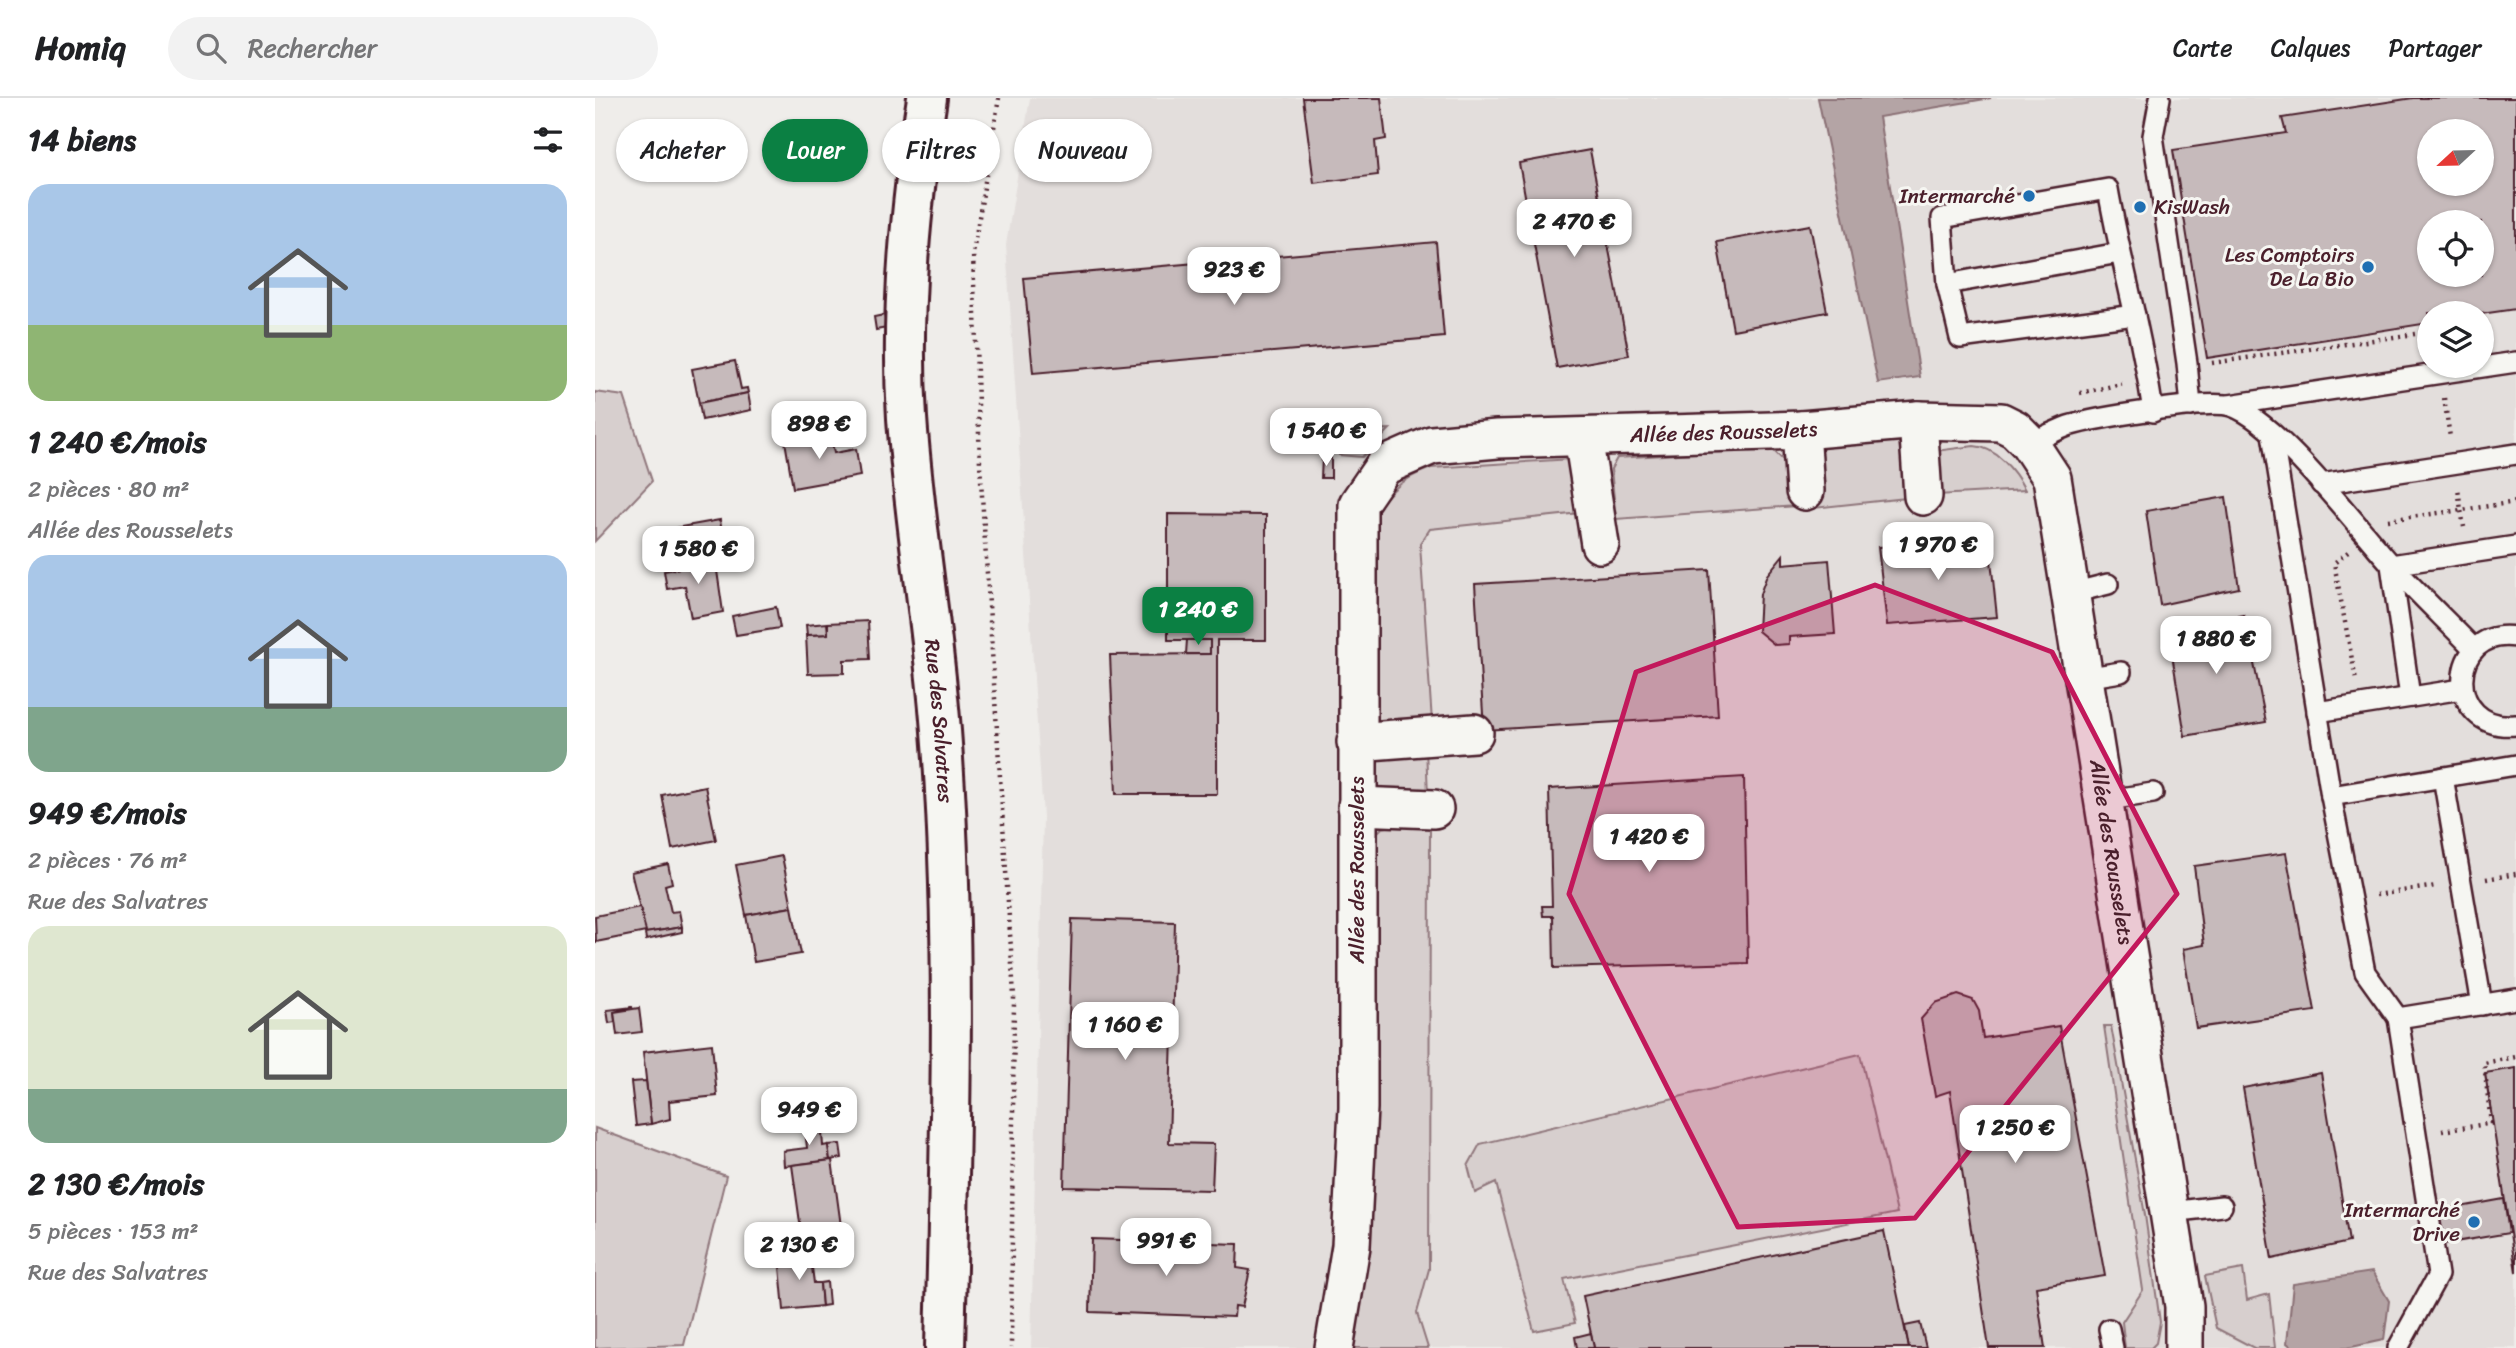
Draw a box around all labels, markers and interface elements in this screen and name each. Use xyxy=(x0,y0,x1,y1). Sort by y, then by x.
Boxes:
search box xyxy=(168,17,658,80)
text: Homiq xyxy=(35,19,126,77)
text: Rechercher xyxy=(248,25,377,71)
text: Carte xyxy=(2173,27,2233,69)
text: Calques xyxy=(2271,27,2350,69)
text: Partager xyxy=(2388,27,2481,69)
icon: search xyxy=(192,29,230,67)
text: 14 biens xyxy=(28,113,136,167)
chip: Acheter xyxy=(616,119,748,182)
chip: Louer xyxy=(762,119,868,182)
chip: Filtres xyxy=(882,119,1000,182)
chip: Nouveau xyxy=(1014,119,1152,182)
north arrow xyxy=(2417,119,2494,196)
map controls xyxy=(2417,119,2494,378)
icon: filters xyxy=(529,121,567,159)
place label: Intermarché xyxy=(1898,177,2015,215)
marker: Intermarché xyxy=(2021,188,2037,204)
place label: KisWash xyxy=(2154,188,2230,226)
marker: KisWash xyxy=(2132,199,2148,215)
pin: 2 470 € xyxy=(1509,200,1639,259)
text: 2 470 € xyxy=(1533,201,1615,242)
button: locate xyxy=(2417,210,2494,287)
icon: home xyxy=(235,230,361,356)
place label: Les Comptoirs De La Bio xyxy=(2225,236,2354,298)
pin: 923 € xyxy=(1185,248,1283,307)
text: 923 € xyxy=(1203,249,1265,290)
marker: Les Comptoirs De La Bio xyxy=(2360,259,2376,275)
button: layers xyxy=(2417,301,2494,378)
pin: 898 € xyxy=(770,402,868,461)
text: 898 € xyxy=(787,403,851,444)
pin: 1 540 € xyxy=(1261,408,1391,468)
text: 1 540 € xyxy=(1286,410,1366,451)
street label: Allée des Rousselets xyxy=(1628,410,1819,454)
text: 1 240 €/mois xyxy=(28,415,207,469)
text: 2 pièces · 80 m² xyxy=(28,469,190,510)
text: Allée des Rousselets xyxy=(28,510,233,551)
pin: 1 970 € xyxy=(1873,522,2003,582)
text: 1 970 € xyxy=(1899,524,1977,565)
pin: 1 580 € xyxy=(633,526,763,586)
text: 1 580 € xyxy=(658,528,738,569)
pin: 1 240 € xyxy=(1133,588,1263,647)
text: 1 240 € xyxy=(1158,589,1238,630)
icon: home xyxy=(235,601,361,727)
pin: 1 880 € xyxy=(2151,616,2281,676)
text: 1 880 € xyxy=(2176,618,2256,659)
street label: Rue des Salvatres xyxy=(913,637,965,804)
street label: Allée des Rousselets xyxy=(2078,756,2145,948)
street label: Allée des Rousselets xyxy=(1338,776,1376,965)
text: 949 €/mois xyxy=(28,786,187,840)
pin: 1 420 € xyxy=(1584,814,1714,874)
text: 1 420 € xyxy=(1609,816,1689,857)
text: 2 pièces · 76 m² xyxy=(28,840,187,881)
text: Rue des Salvatres xyxy=(28,881,208,922)
icon: home xyxy=(235,972,361,1098)
pin: 1 160 € xyxy=(1060,1002,1190,1062)
text: 1 160 € xyxy=(1088,1004,1162,1045)
pin: 949 € xyxy=(760,1088,858,1147)
text: 949 € xyxy=(777,1089,841,1130)
pin: 1 250 € xyxy=(1950,1105,2080,1165)
text: 1 250 € xyxy=(1976,1107,2054,1148)
text: 2 130 €/mois xyxy=(28,1157,204,1211)
place label: Intermarché Drive xyxy=(2343,1191,2460,1253)
text: 5 pièces · 153 m² xyxy=(28,1211,198,1252)
marker: Intermarché Drive xyxy=(2466,1214,2482,1230)
pin: 991 € xyxy=(1117,1218,1215,1278)
text: 991 € xyxy=(1136,1220,1196,1261)
pin: 2 130 € xyxy=(734,1222,864,1282)
text: 2 130 € xyxy=(760,1224,838,1265)
text: Rue des Salvatres xyxy=(28,1252,208,1293)

